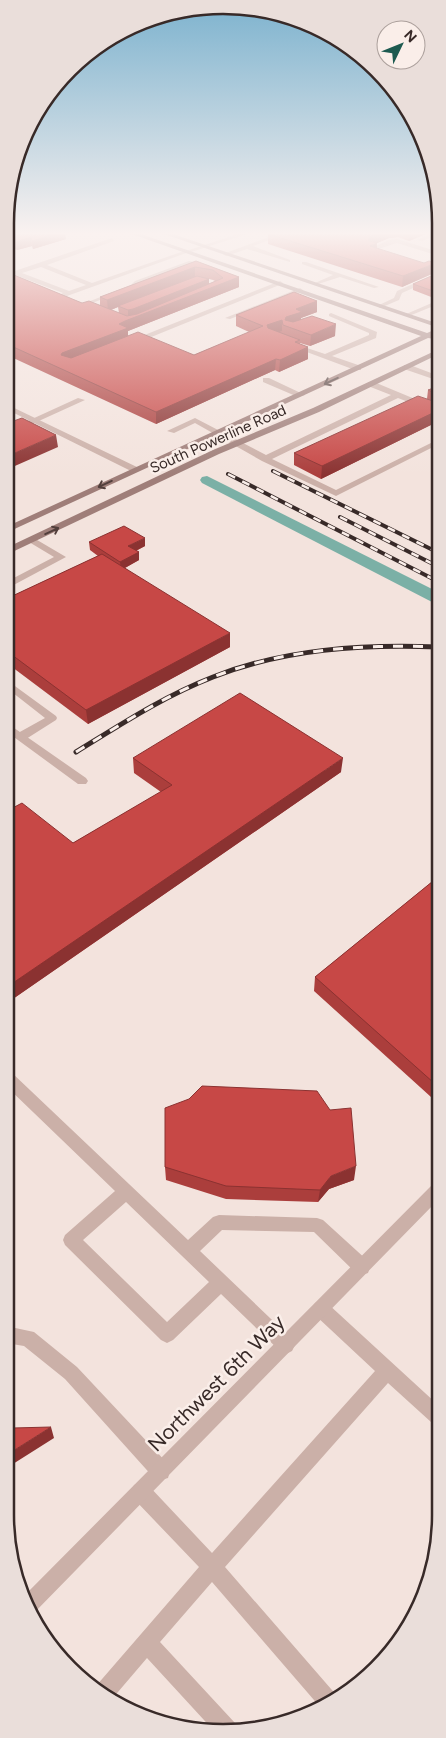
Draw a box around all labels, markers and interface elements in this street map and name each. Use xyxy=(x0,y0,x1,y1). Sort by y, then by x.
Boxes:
north arrow xyxy=(376,20,426,70)
text: N xyxy=(400,27,420,46)
one-way arrow xyxy=(324,376,339,386)
street label: South Powerline Road xyxy=(147,401,289,477)
one-way arrow xyxy=(98,480,113,490)
one-way arrow xyxy=(44,525,59,535)
street label: Northwest 6th Way xyxy=(142,1309,290,1457)

